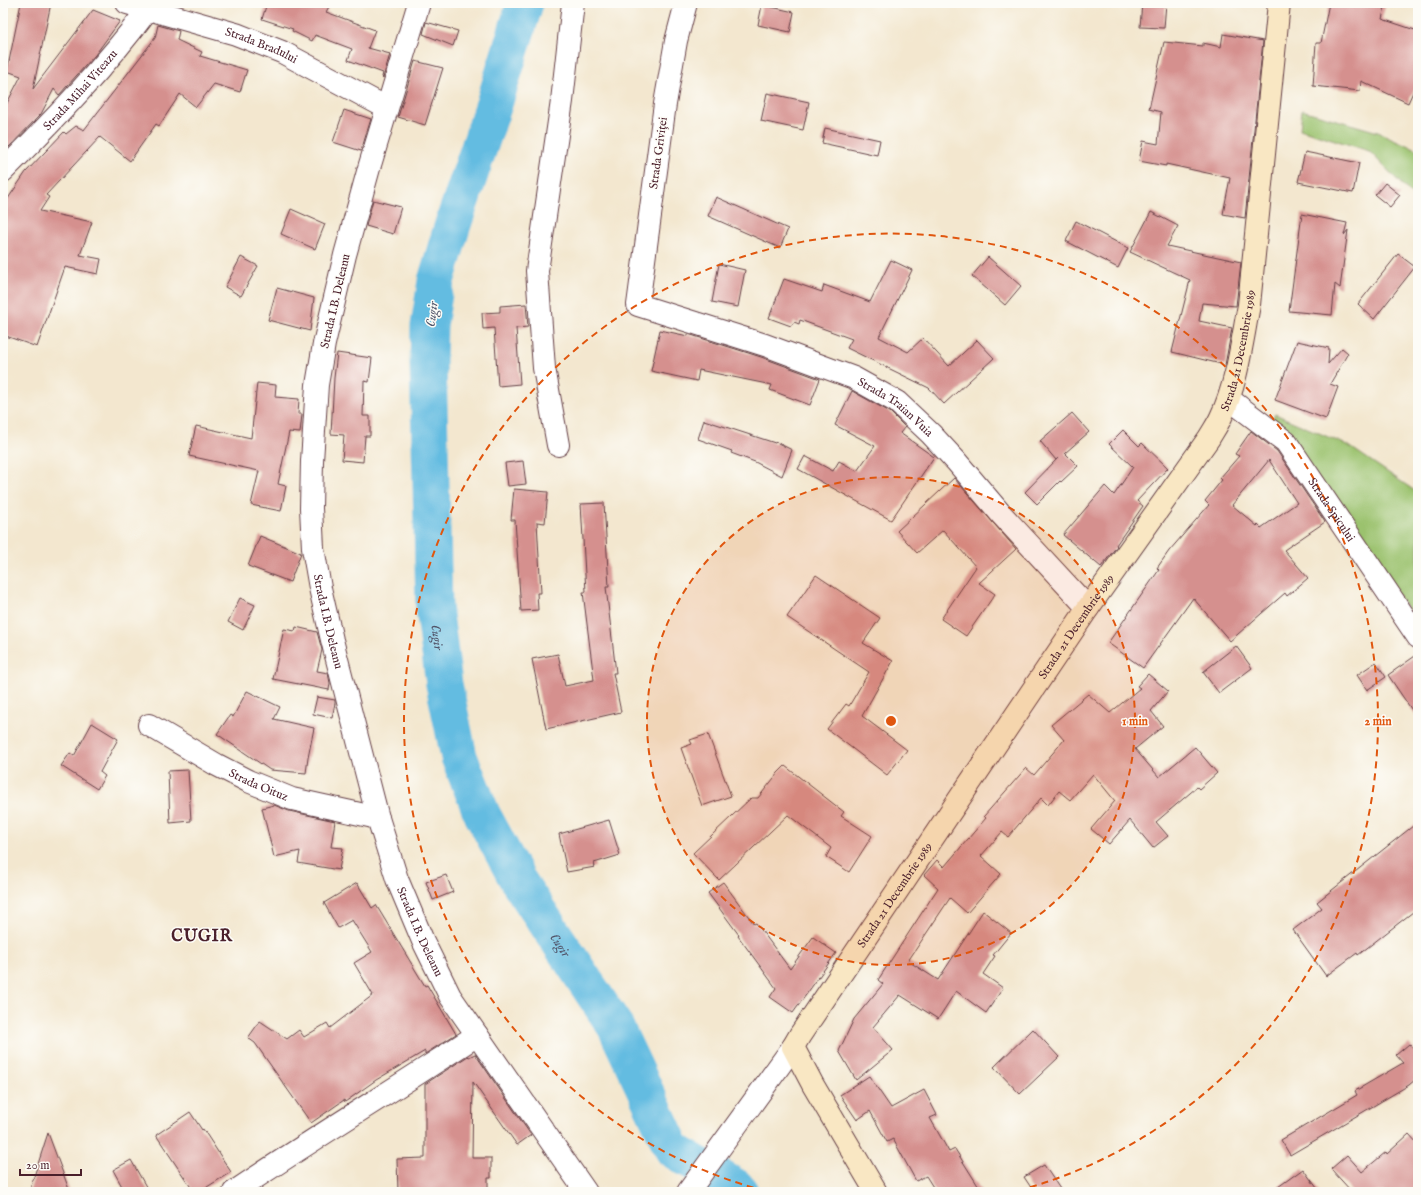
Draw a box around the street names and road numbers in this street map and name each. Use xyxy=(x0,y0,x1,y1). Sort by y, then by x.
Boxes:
street label: Strada Bradului xyxy=(223,24,300,67)
street label: Strada Mihai Viteazu xyxy=(40,47,121,134)
street label: Strada Griviței xyxy=(646,116,671,190)
street label: Strada I.B. Deleanu xyxy=(317,252,354,350)
street label: Strada 21 Decembrie 1989 xyxy=(1218,289,1258,413)
street label: Strada Traian Vuia xyxy=(855,374,937,441)
street label: Strada Spicului xyxy=(1304,475,1358,545)
street label: Strada 21 Decembrie 1989 xyxy=(1035,572,1118,682)
street label: Strada I.B. Deleanu xyxy=(310,573,346,670)
street label: Strada Oituz xyxy=(226,765,291,805)
street label: Strada 21 Decembrie 1989 xyxy=(854,840,936,951)
street label: Strada I.B. Deleanu xyxy=(393,885,446,979)

